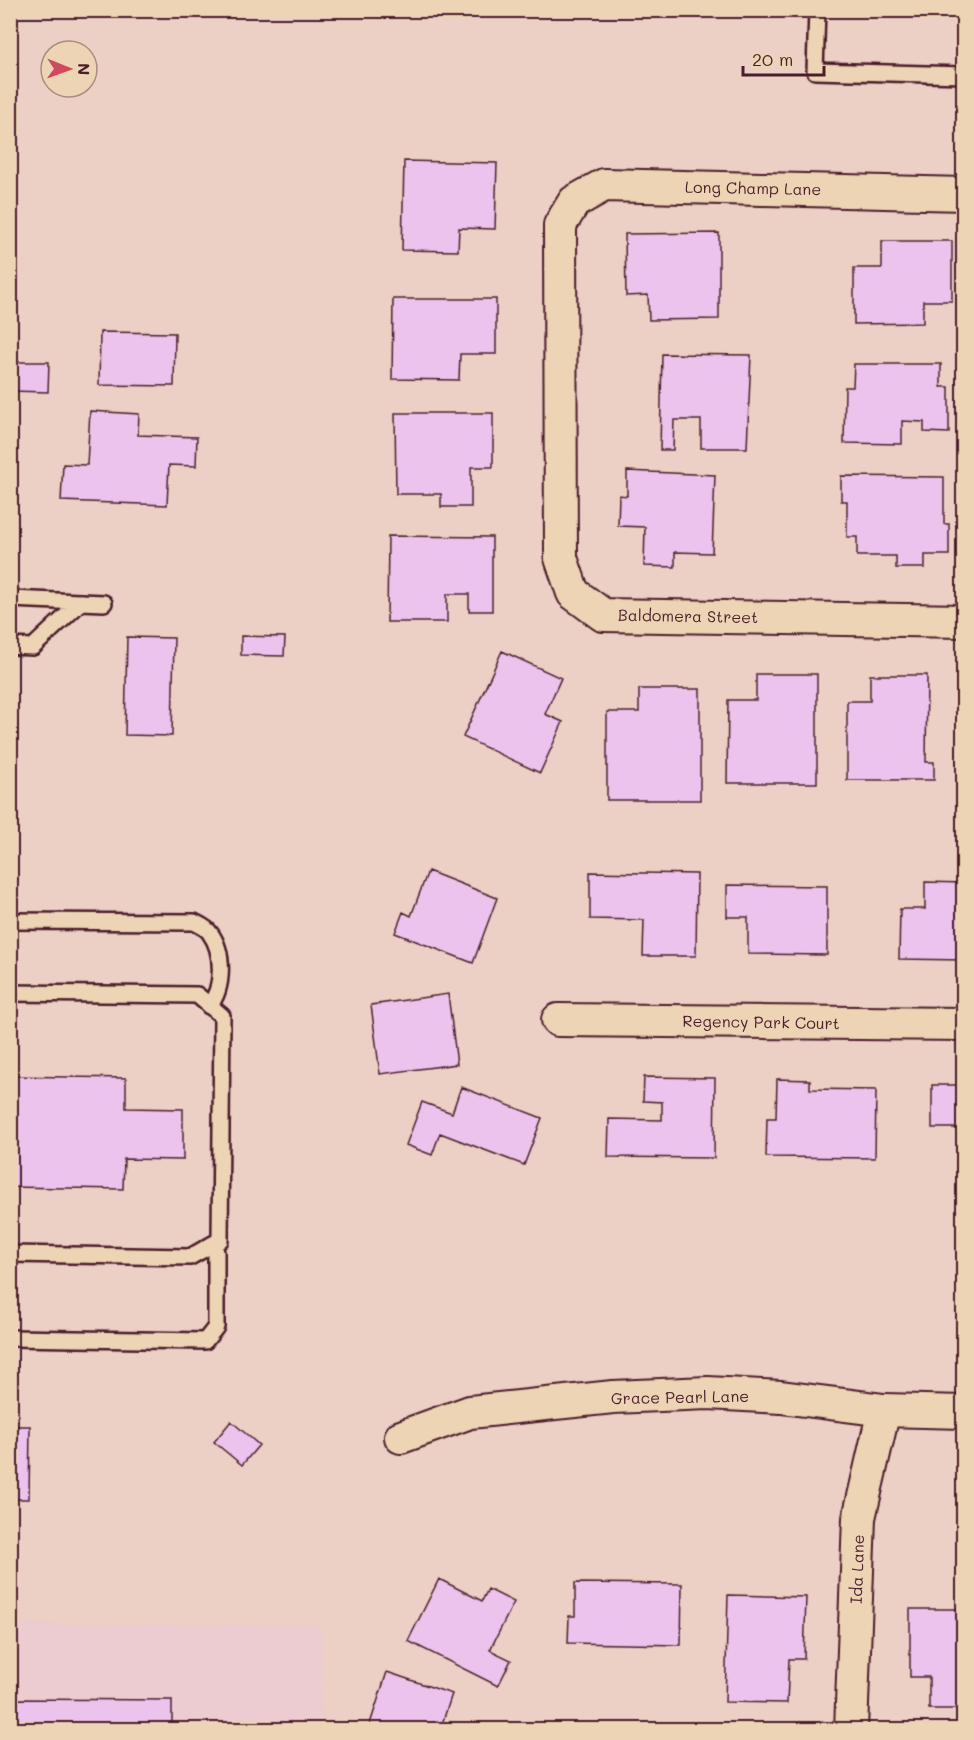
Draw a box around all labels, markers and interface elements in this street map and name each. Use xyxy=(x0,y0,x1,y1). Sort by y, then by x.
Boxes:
north arrow xyxy=(39,39,99,99)
scale bar xyxy=(743,39,824,77)
text: 20 m xyxy=(752,47,793,71)
text: N xyxy=(74,63,95,76)
street label: Long Champ Lane xyxy=(685,176,821,199)
street label: Baldomera Street xyxy=(618,604,758,627)
street label: Regency Park Court xyxy=(682,1010,840,1033)
street label: Grace Pearl Lane xyxy=(611,1385,749,1408)
street label: Ida Lane xyxy=(845,1534,868,1604)

